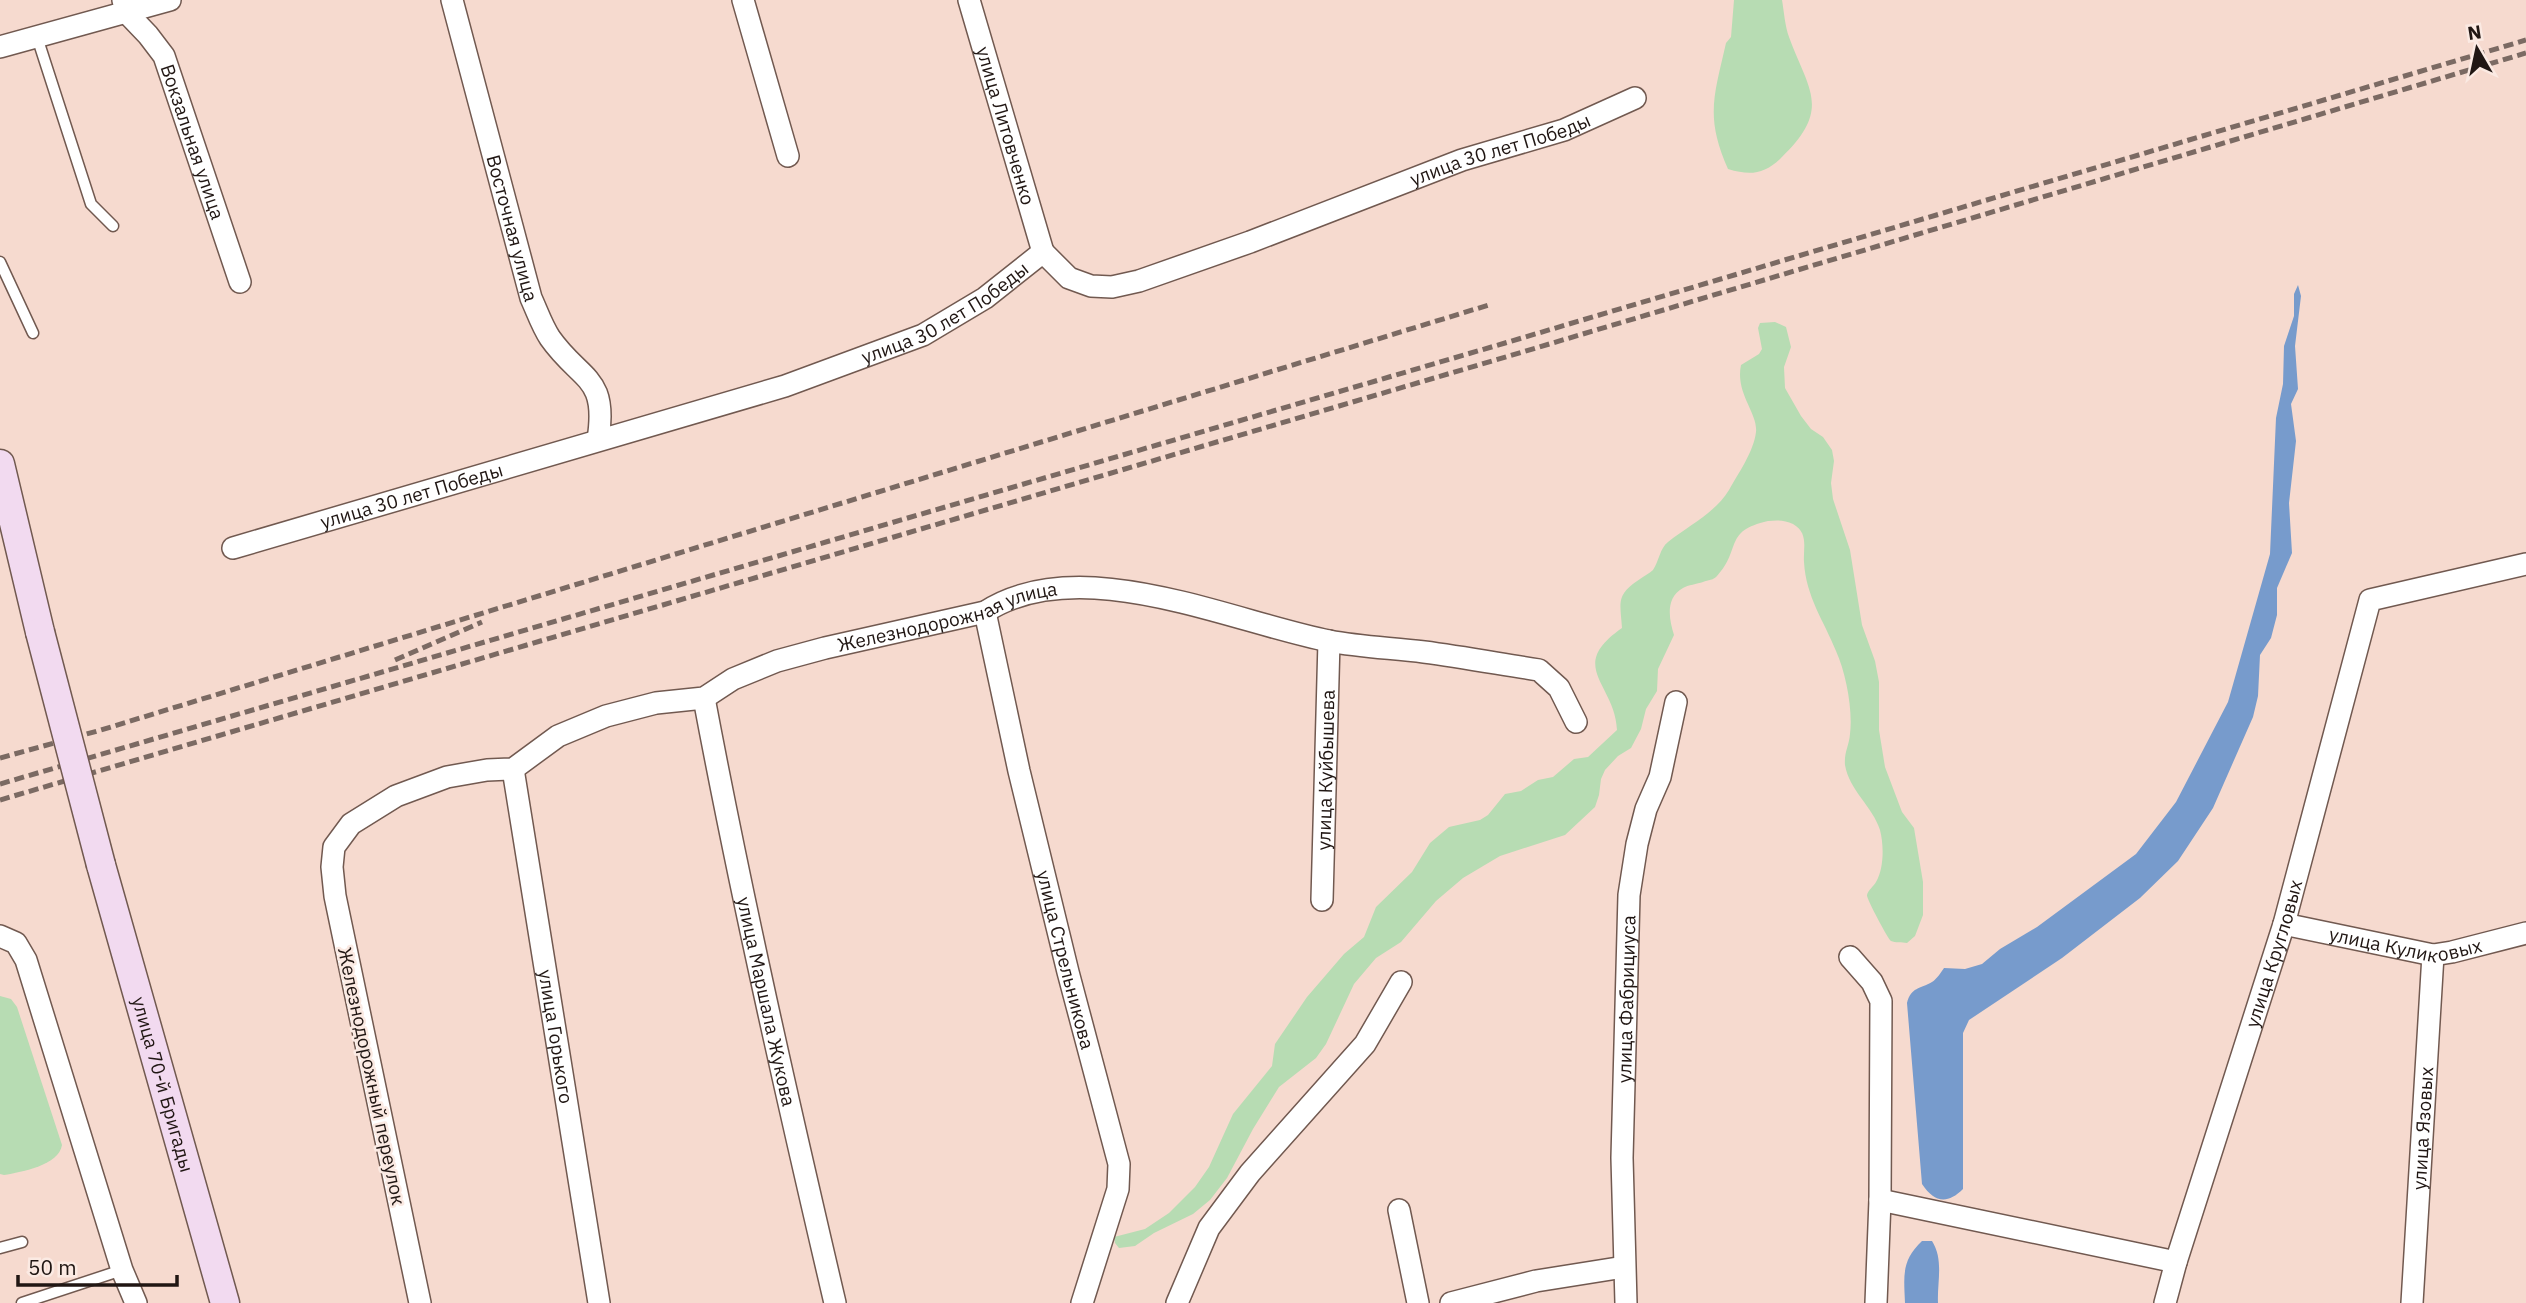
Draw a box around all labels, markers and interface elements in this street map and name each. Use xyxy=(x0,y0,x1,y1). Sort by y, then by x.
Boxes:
north arrow xyxy=(2442,14,2512,84)
text: N xyxy=(2466,19,2483,45)
street label: улица Литовченко xyxy=(971,44,1041,208)
street label: Вокзальная улица xyxy=(156,61,230,223)
street label: улица 30 лет Победы xyxy=(1406,108,1594,191)
street label: Восточная улица xyxy=(482,152,543,304)
street label: улица 30 лет Победы xyxy=(858,256,1033,369)
street label: улица 30 лет Победы xyxy=(317,457,506,534)
street label: Железнодорожная улица xyxy=(835,577,1058,657)
street label: улица Куйбышева xyxy=(1311,689,1340,851)
street label: улица Стрельникова xyxy=(1032,868,1100,1052)
street label: улица Кругловых xyxy=(2240,877,2307,1030)
street label: улица Маршала Жукова xyxy=(732,895,801,1109)
street label: улица Фабрициуса xyxy=(1612,915,1640,1083)
street label: улица Куликовых xyxy=(2327,922,2485,968)
street label: Железнодорожный переулок xyxy=(333,945,411,1207)
street label: улица Горького xyxy=(533,968,579,1105)
street label: улица 70-й Бригады xyxy=(127,994,199,1175)
street label: улица Язовых xyxy=(2407,1066,2438,1191)
scale bar xyxy=(18,1244,177,1288)
text: 50 m xyxy=(28,1253,77,1281)

